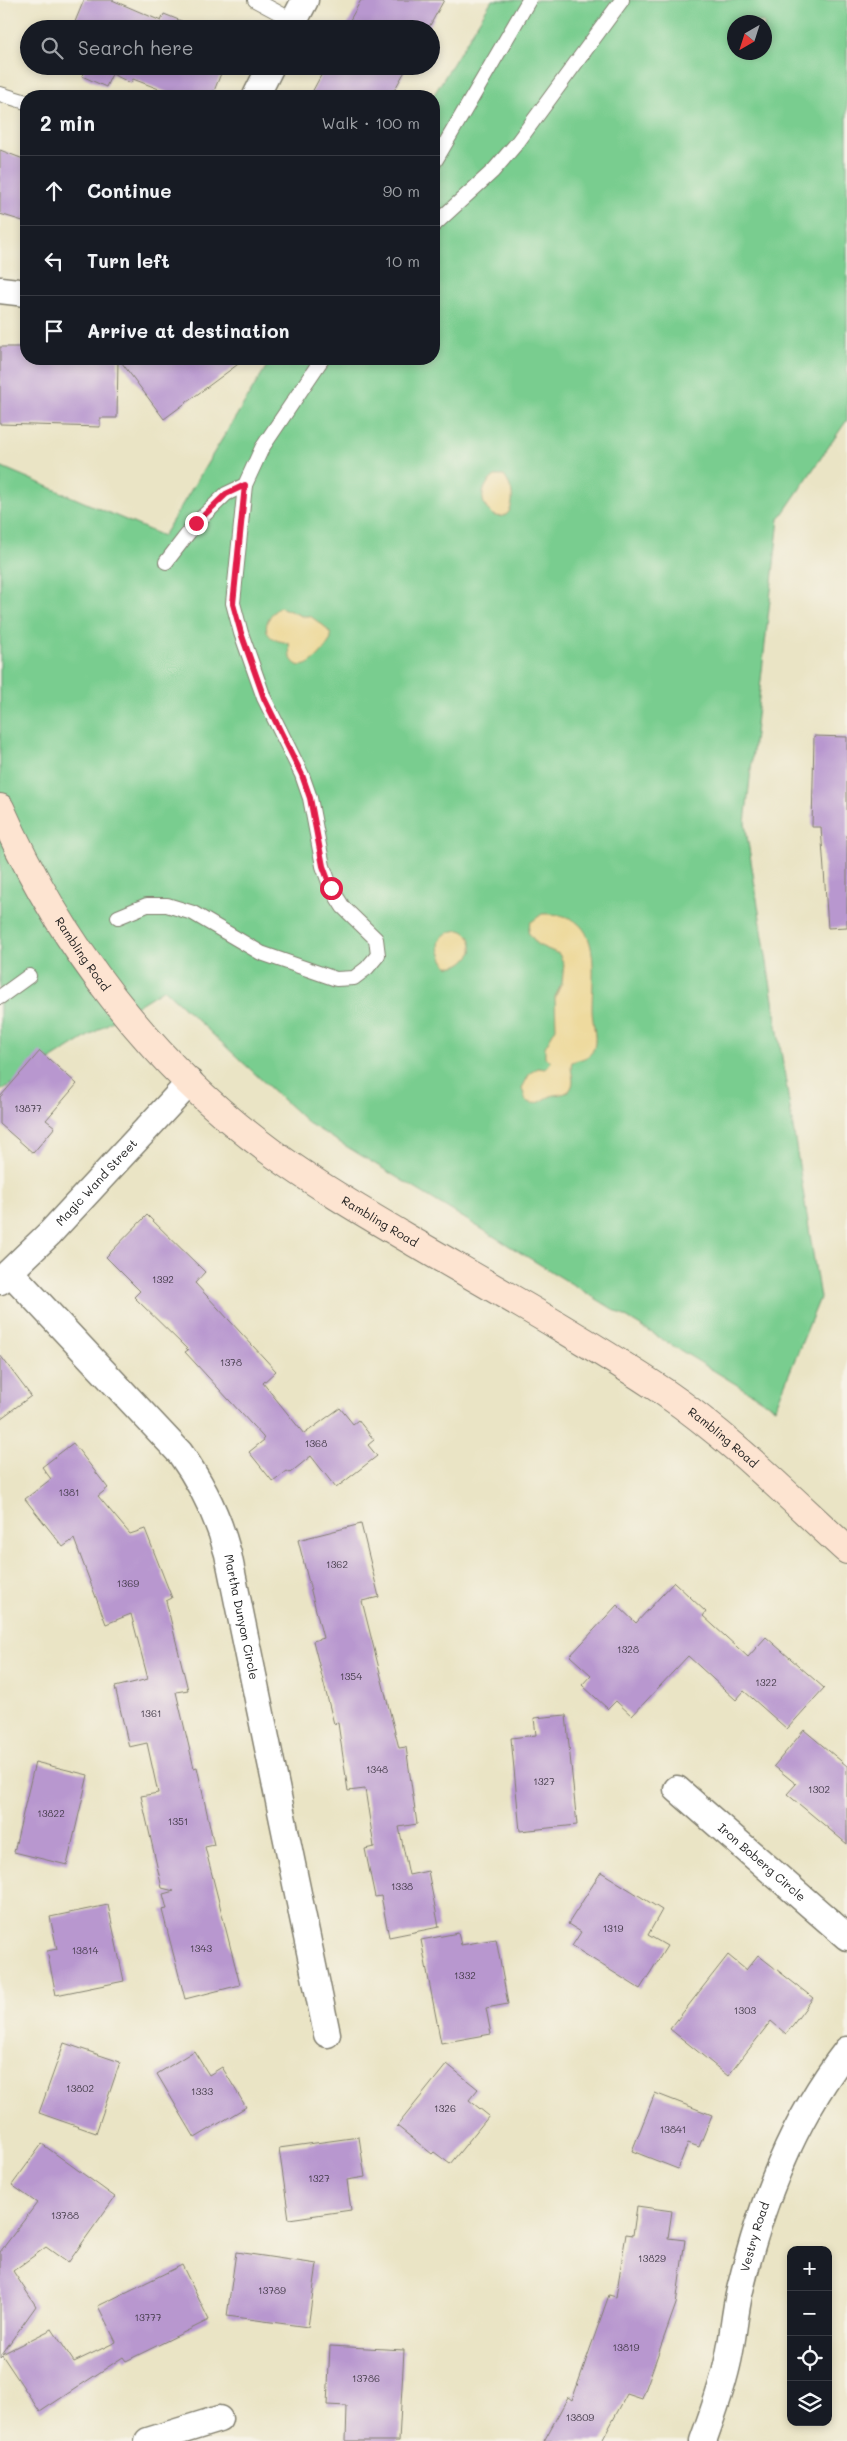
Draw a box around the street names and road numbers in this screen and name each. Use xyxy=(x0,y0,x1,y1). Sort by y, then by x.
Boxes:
street label: Rambling Road xyxy=(52,914,114,994)
street label: Magic Wand Street xyxy=(52,1135,140,1229)
street label: Rambling Road xyxy=(339,1192,422,1250)
street label: Rambling Road xyxy=(685,1403,762,1471)
street label: Martha Dunyon Circle xyxy=(221,1553,263,1681)
street label: Iron Boberg Circle xyxy=(715,1819,809,1904)
street label: Vestry Road xyxy=(736,2199,772,2273)

